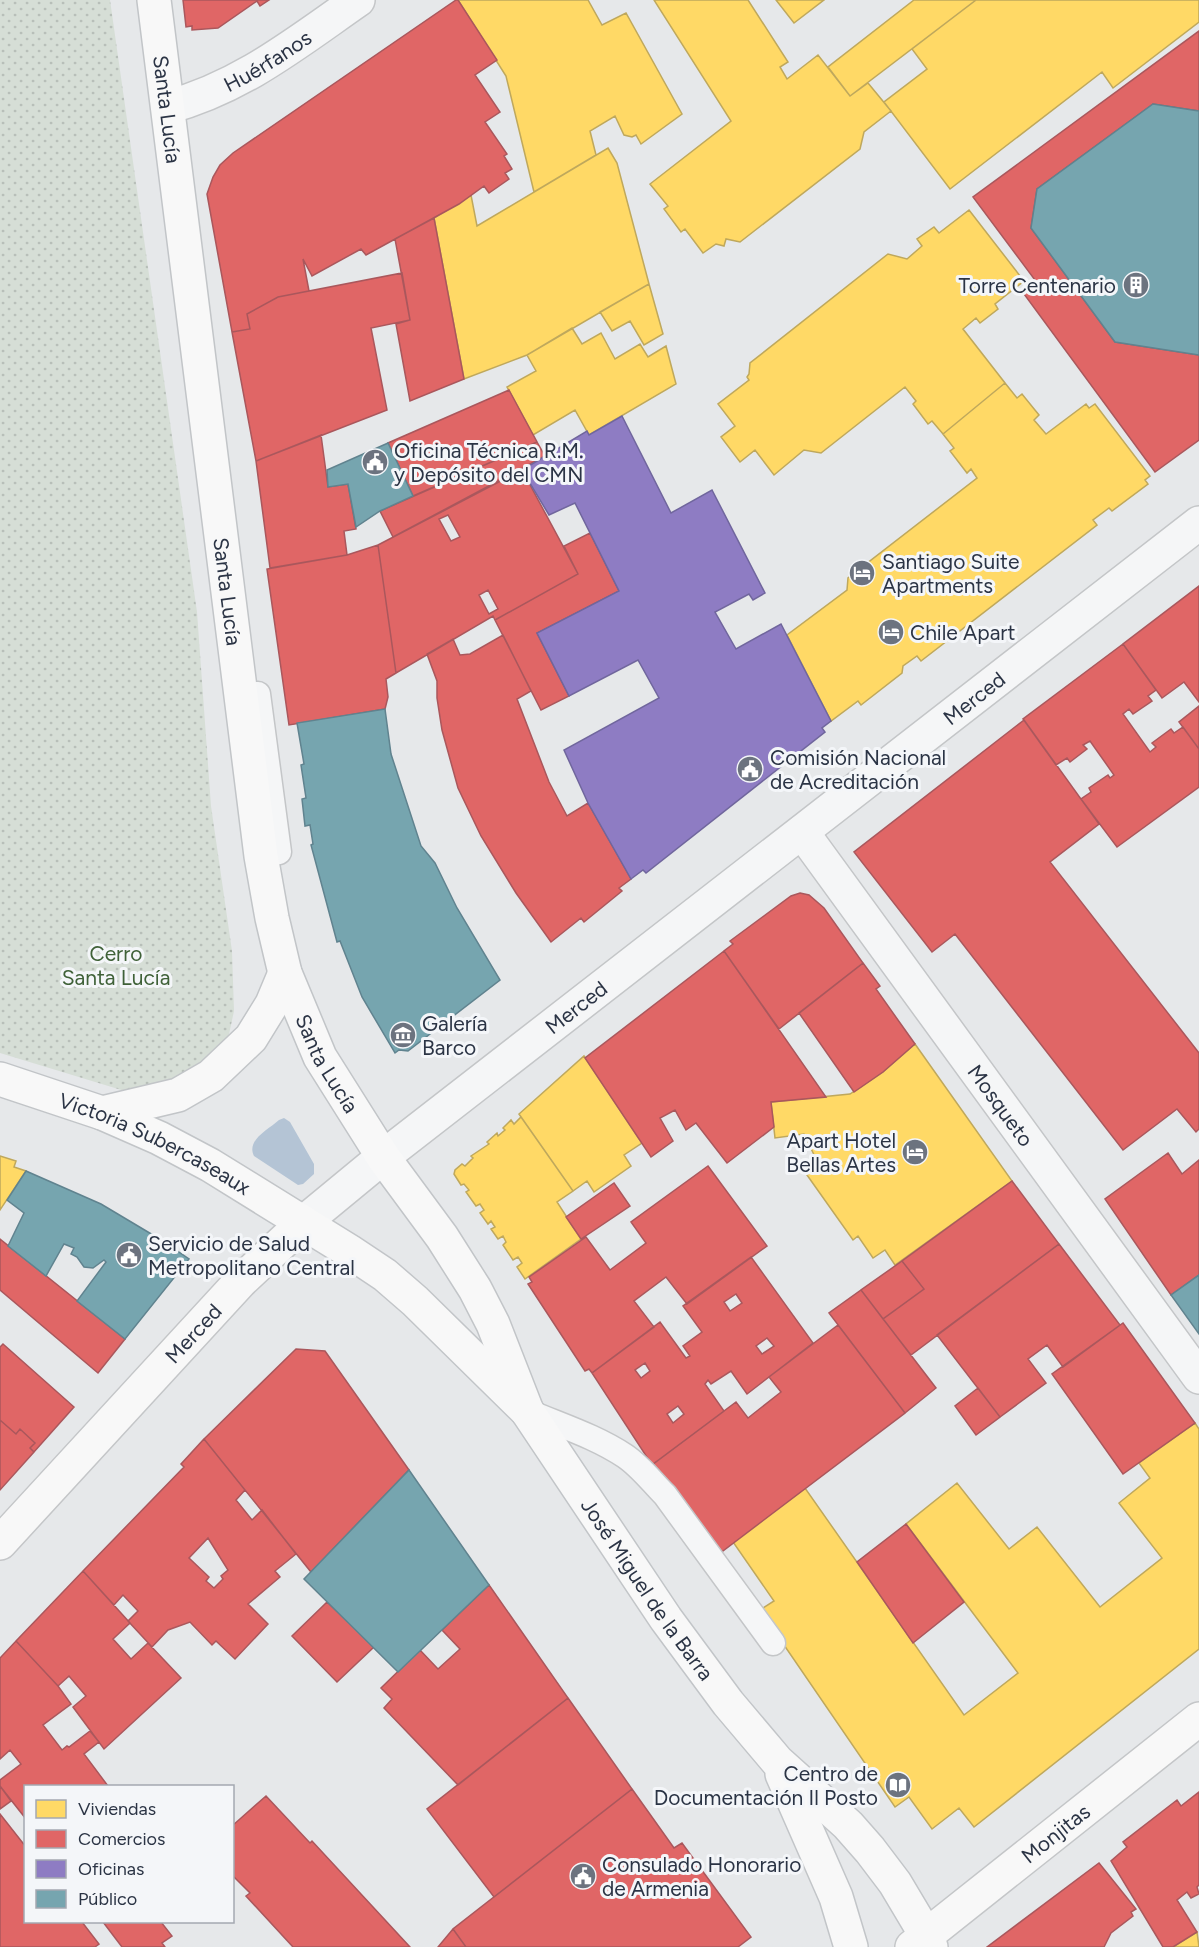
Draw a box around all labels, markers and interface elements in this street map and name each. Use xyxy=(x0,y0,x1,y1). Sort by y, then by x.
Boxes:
street label: Huérfanos xyxy=(219,24,316,97)
street label: Santa Lucía xyxy=(148,54,187,165)
building icon: Torre Centenario xyxy=(1121,270,1151,300)
place label: Torre Centenario xyxy=(958,273,1116,298)
place label: Oficina Técnica R.M. y Depósito del CMN xyxy=(394,438,583,487)
public building icon: Oficina Técnica R.M. y Depósito del CMN xyxy=(360,447,390,477)
street label: Santa Lucía xyxy=(209,536,247,647)
place label: Santiago Suite Apartments xyxy=(882,549,1019,598)
hotel icon: Santiago Suite Apartments xyxy=(847,558,877,588)
hotel icon: Chile Apart xyxy=(876,617,906,647)
place label: Chile Apart xyxy=(910,620,1015,645)
street label: Merced xyxy=(938,666,1010,730)
place label: Comisión Nacional de Acreditación xyxy=(770,745,946,794)
public building icon: Comisión Nacional de Acreditación xyxy=(735,754,765,784)
park label: Cerro Santa Lucía xyxy=(62,941,170,990)
street label: Merced xyxy=(540,975,612,1039)
street label: Santa Lucía xyxy=(291,1010,364,1117)
place label: Galería Barco xyxy=(422,1011,487,1060)
museum icon: Galería Barco xyxy=(388,1020,418,1050)
street label: Mosqueto xyxy=(963,1059,1039,1151)
street label: Victoria Subercaseaux xyxy=(56,1087,255,1200)
place label: Apart Hotel Bellas Artes xyxy=(786,1128,896,1177)
hotel icon: Apart Hotel Bellas Artes xyxy=(900,1137,930,1167)
place label: Servicio de Salud Metropolitano Central xyxy=(148,1231,355,1280)
public building icon: Servicio de Salud Metropolitano Central xyxy=(114,1240,144,1270)
street label: Merced xyxy=(160,1298,226,1368)
street label: José Miguel de la Barra xyxy=(576,1493,719,1685)
place label: Centro de Documentación Il Posto xyxy=(654,1761,878,1810)
library icon: Centro de Documentación Il Posto xyxy=(883,1770,913,1800)
legend xyxy=(24,1785,234,1923)
text: Viviendas xyxy=(78,1798,156,1820)
street label: Monjitas xyxy=(1016,1798,1095,1868)
text: Comercios xyxy=(78,1828,165,1850)
place label: Consulado Honorario de Armenia xyxy=(602,1852,801,1901)
text: Oficinas xyxy=(78,1858,144,1880)
public building icon: Consulado Honorario de Armenia xyxy=(568,1861,598,1891)
text: Público xyxy=(78,1888,137,1910)

